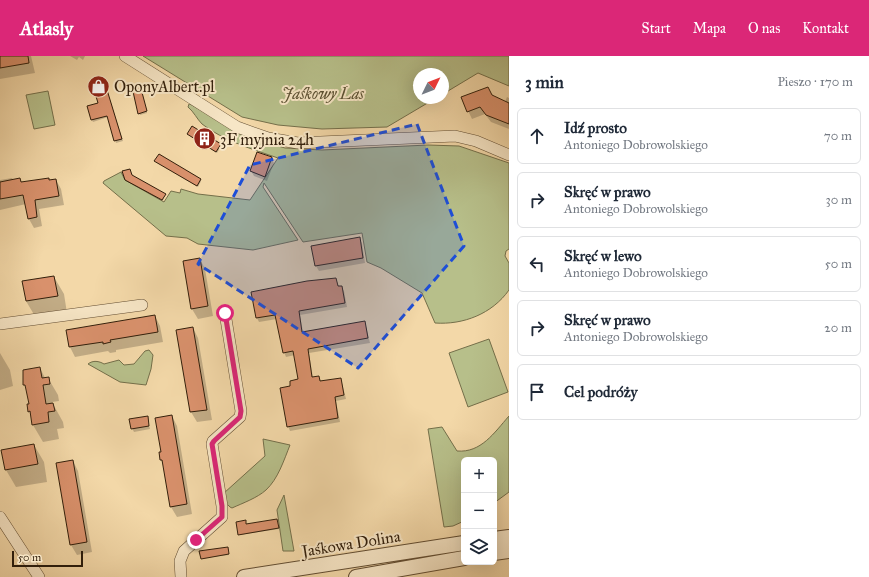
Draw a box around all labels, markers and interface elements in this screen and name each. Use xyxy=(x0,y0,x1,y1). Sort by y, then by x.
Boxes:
text: Atlasly xyxy=(20,17,73,40)
text: Start xyxy=(642,20,671,37)
text: Mapa xyxy=(693,20,726,37)
text: O nas xyxy=(748,20,780,37)
text: Kontakt xyxy=(802,20,849,37)
north arrow xyxy=(413,68,449,104)
text: 3 min xyxy=(525,72,564,93)
shop icon: OponyAlbert.pl xyxy=(85,73,111,99)
text: Pieszo · 170 m xyxy=(777,74,853,90)
place label: OponyAlbert.pl xyxy=(114,77,215,96)
park label: Jaśkowy Las xyxy=(281,84,364,103)
text: Idź prosto xyxy=(564,119,627,137)
icon: ahead xyxy=(526,125,548,147)
building icon: 3F myjnia 24h xyxy=(191,126,217,152)
text: 70 m xyxy=(824,128,852,144)
place label: 3F myjnia 24h xyxy=(220,130,314,149)
text: Antoniego Dobrowolskiego xyxy=(564,137,708,153)
text: Skręć w prawo xyxy=(564,183,651,201)
icon: right xyxy=(526,189,548,211)
text: 30 m xyxy=(826,192,852,208)
text: Antoniego Dobrowolskiego xyxy=(564,201,708,217)
text: Skręć w lewo xyxy=(564,247,642,265)
icon: left xyxy=(526,253,548,275)
text: 50 m xyxy=(825,256,852,272)
text: Antoniego Dobrowolskiego xyxy=(564,265,708,281)
route start xyxy=(216,304,234,322)
text: Skręć w prawo xyxy=(564,311,651,329)
icon: right xyxy=(526,317,548,339)
text: 20 m xyxy=(824,320,852,336)
text: Antoniego Dobrowolskiego xyxy=(564,329,708,345)
icon: arrive xyxy=(526,381,548,403)
text: Cel podróży xyxy=(564,383,638,401)
map controls xyxy=(461,457,497,565)
button: + xyxy=(461,457,497,493)
button: − xyxy=(461,493,497,529)
street label: Jaśkowa Dolina xyxy=(298,526,402,562)
button: layers xyxy=(461,529,497,565)
route end xyxy=(187,531,205,549)
scale bar xyxy=(12,549,83,568)
text: 50 m xyxy=(18,551,41,564)

